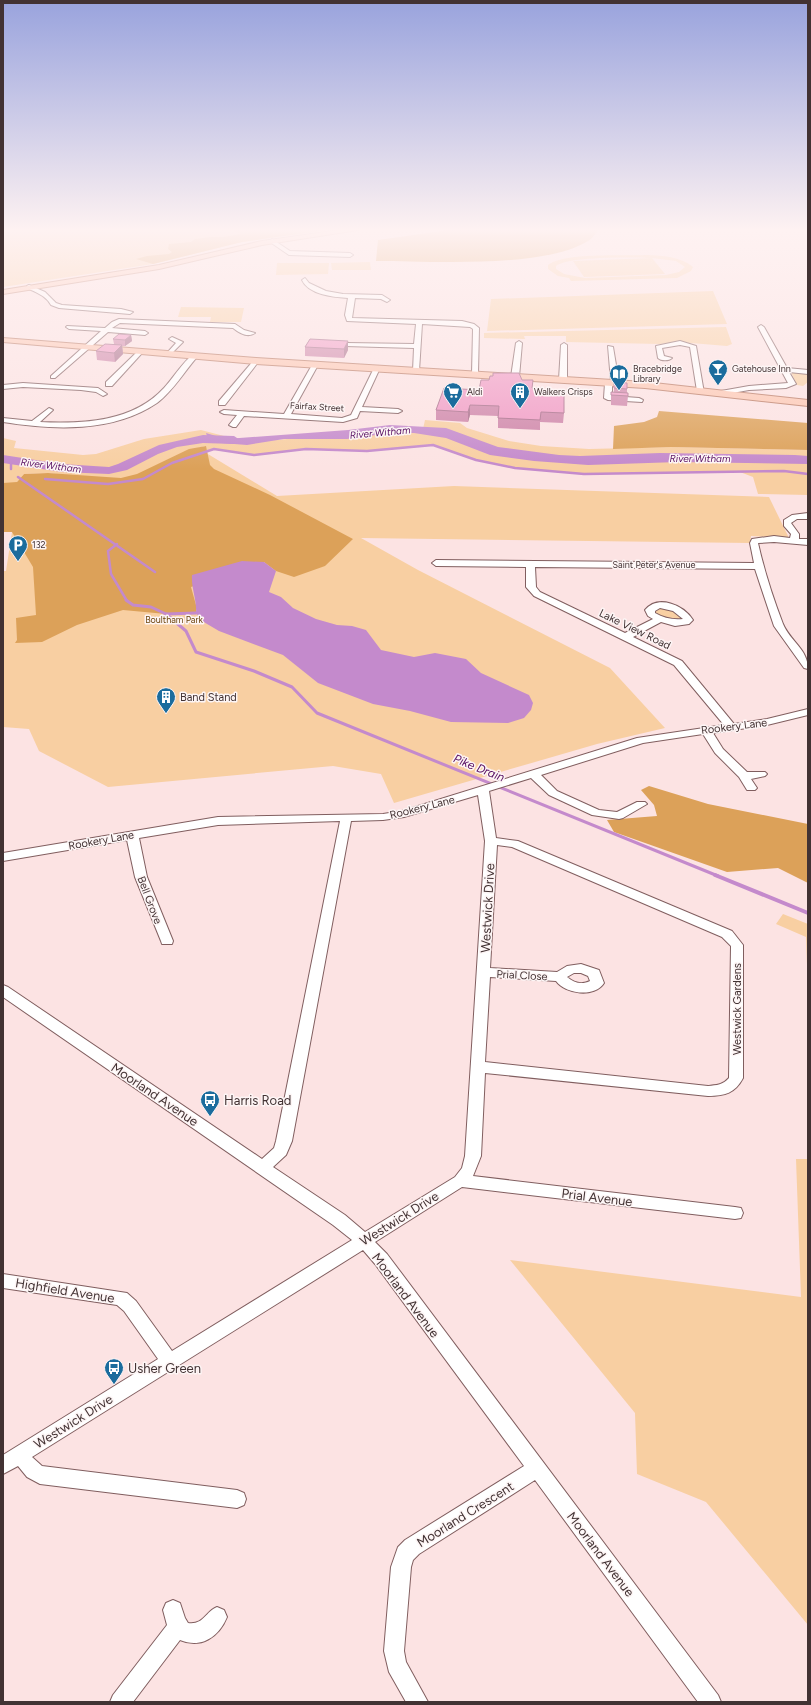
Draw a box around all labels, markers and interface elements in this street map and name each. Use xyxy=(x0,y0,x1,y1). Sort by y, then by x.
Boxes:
bar icon: Gatehouse Inn xyxy=(707,358,729,386)
library icon: Bracebridge Library xyxy=(608,363,630,391)
place label: Bracebridge Library xyxy=(633,363,682,384)
place label: Gatehouse Inn xyxy=(732,363,791,374)
supermarket icon: Aldi xyxy=(442,381,464,409)
building icon: Walkers Crisps xyxy=(509,381,531,409)
place label: Aldi xyxy=(467,386,482,397)
place label: Walkers Crisps xyxy=(534,386,593,397)
street label: Fairfax Street xyxy=(290,400,345,413)
water label: River Witham xyxy=(349,423,411,442)
water label: River Witham xyxy=(670,452,731,465)
water label: River Witham xyxy=(20,455,82,476)
parking icon: 132 xyxy=(7,534,29,562)
place label: 132 xyxy=(32,539,46,550)
street label: Saint Peter's Avenue xyxy=(613,559,696,570)
street label: Lake View Road xyxy=(597,607,673,652)
park label: Boultham Park xyxy=(145,614,203,625)
building icon: Band Stand xyxy=(155,686,177,714)
place label: Band Stand xyxy=(180,691,237,704)
street label: Rookery Lane xyxy=(700,716,768,737)
water label: Pike Drain xyxy=(451,751,507,785)
street label: Rookery Lane xyxy=(388,793,456,822)
street label: Rookery Lane xyxy=(67,828,135,853)
street label: Westwick Drive xyxy=(478,863,497,953)
street label: Bell Grove xyxy=(134,874,165,926)
street label: Westwick Gardens xyxy=(731,963,744,1055)
street label: Prial Close xyxy=(496,968,548,983)
street label: Moorland Avenue xyxy=(108,1060,201,1129)
bus stop icon: Harris Road xyxy=(199,1089,221,1117)
place label: Harris Road xyxy=(224,1093,291,1108)
street label: Prial Avenue xyxy=(561,1186,633,1209)
street label: Westwick Drive xyxy=(357,1188,441,1249)
street label: Moorland Avenue xyxy=(369,1250,442,1341)
street label: Highfield Avenue xyxy=(14,1275,116,1306)
bus stop icon: Usher Green xyxy=(103,1357,125,1385)
place label: Usher Green xyxy=(128,1361,201,1376)
street label: Westwick Drive xyxy=(31,1391,115,1452)
street label: Moorland Crescent xyxy=(414,1479,516,1550)
street label: Moorland Avenue xyxy=(564,1509,637,1600)

